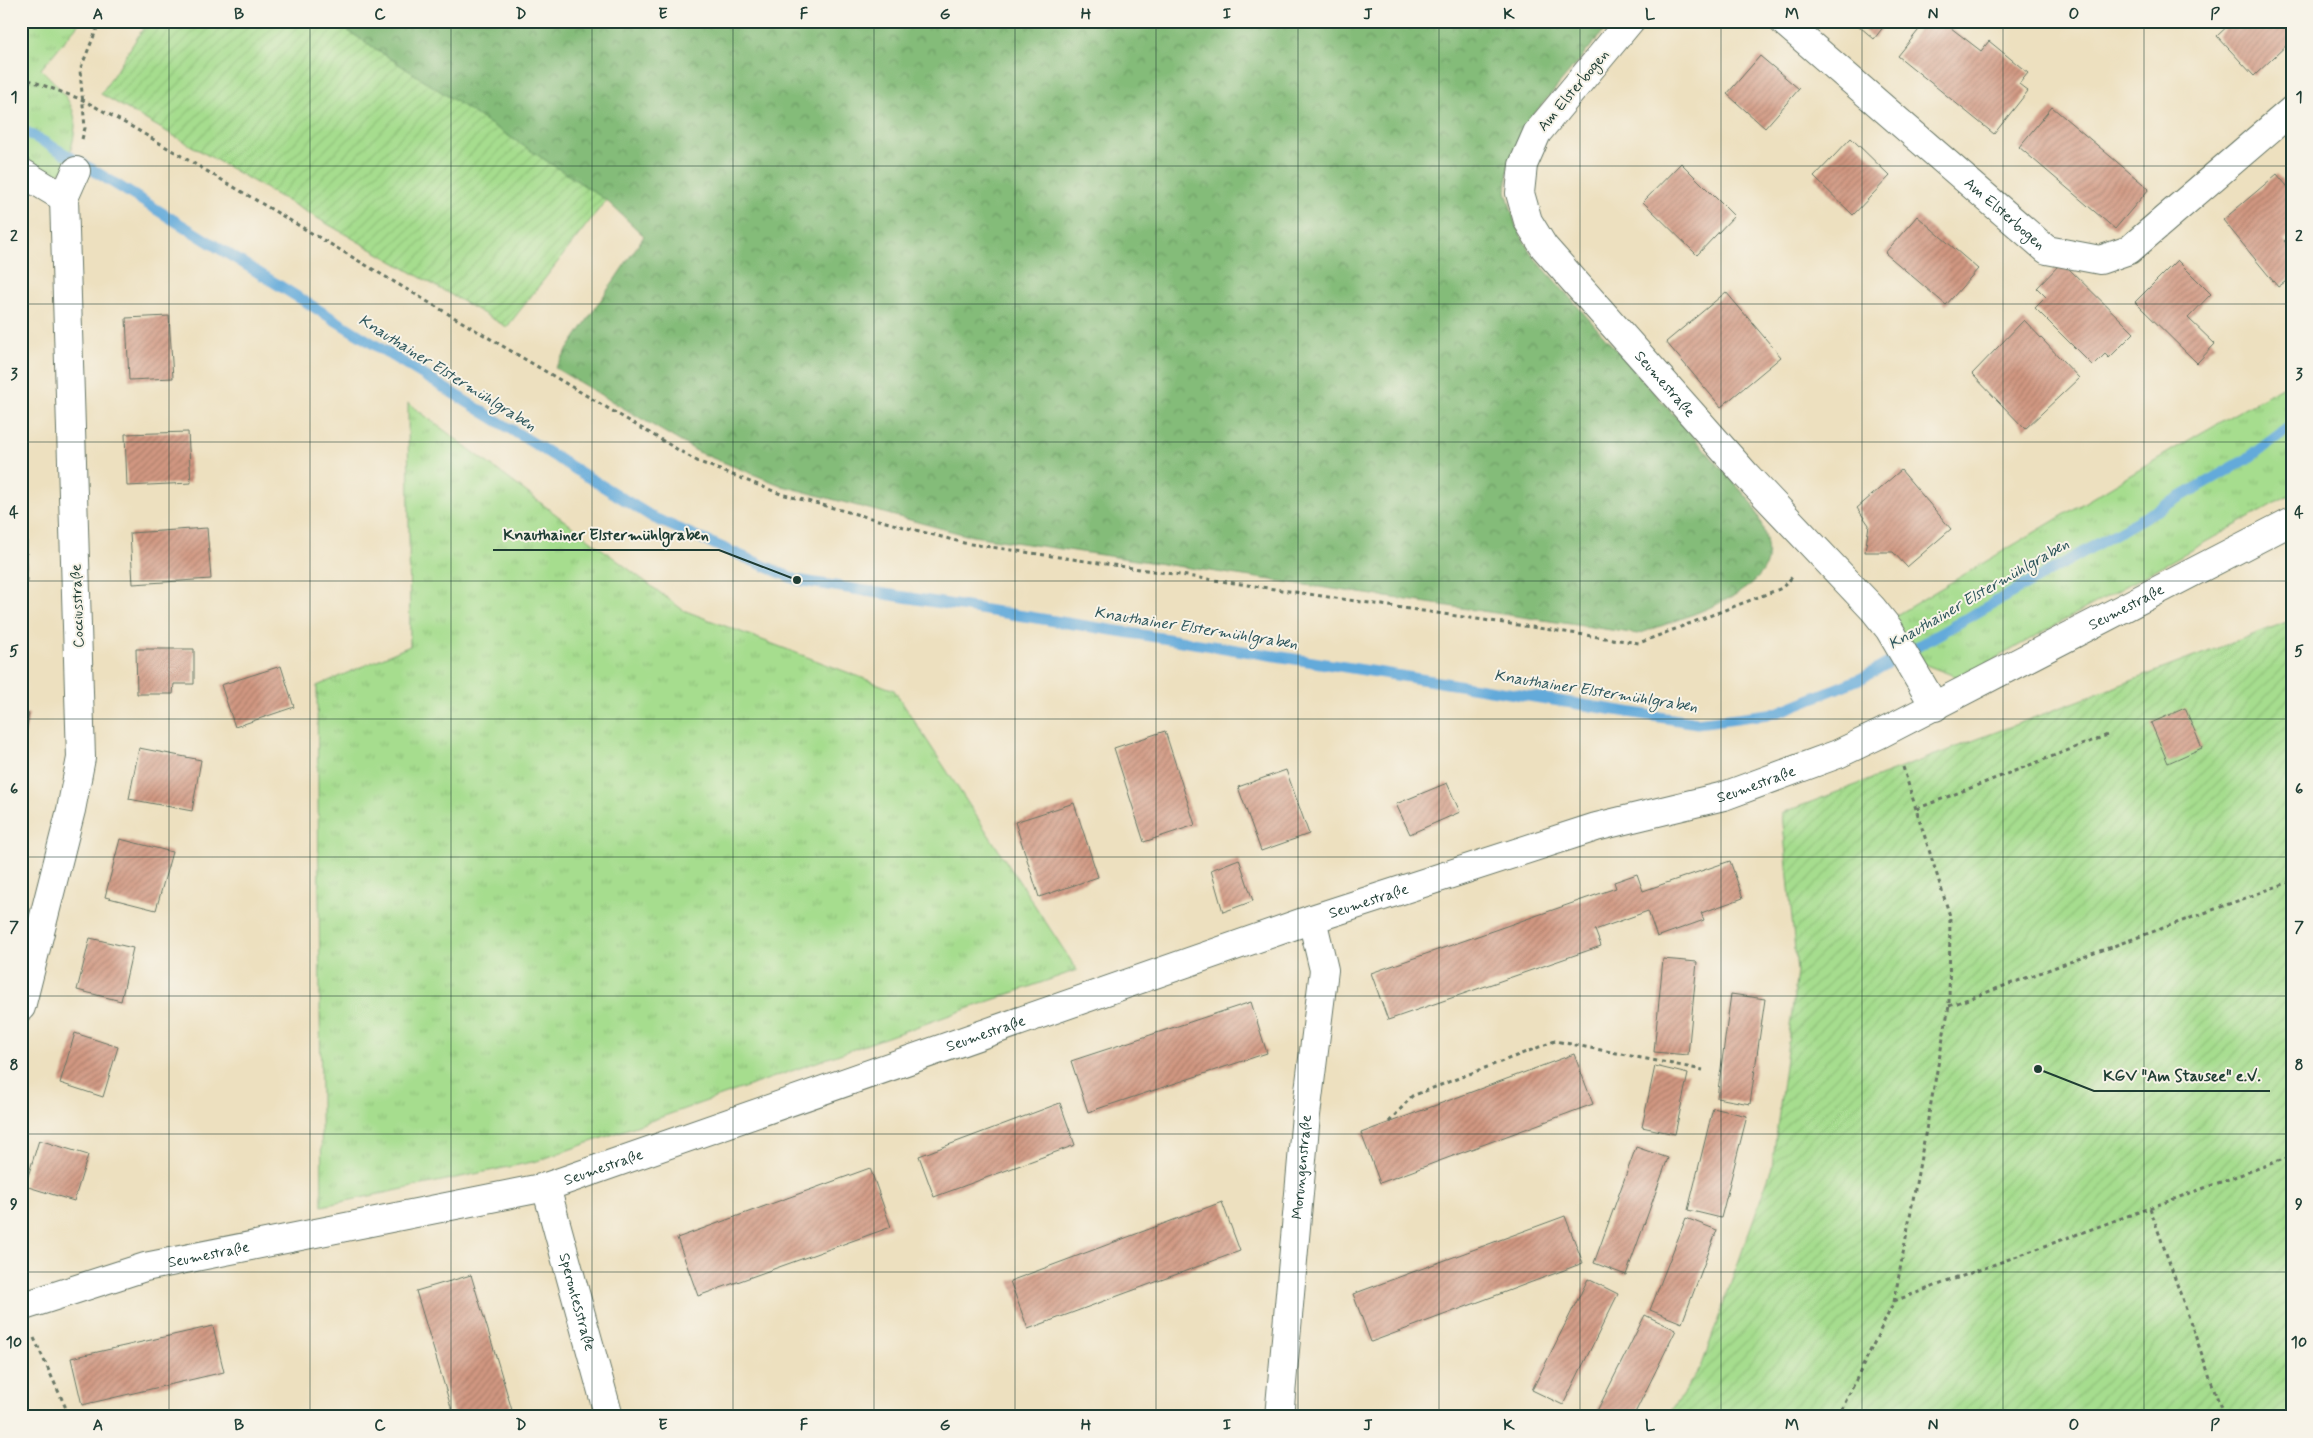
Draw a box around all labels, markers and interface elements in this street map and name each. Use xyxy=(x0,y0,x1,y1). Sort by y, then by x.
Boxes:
text: A xyxy=(93,4,103,25)
text: B xyxy=(234,4,244,25)
text: C xyxy=(374,4,386,25)
text: D xyxy=(515,4,527,25)
text: E xyxy=(658,4,668,25)
text: F xyxy=(800,4,809,25)
text: G xyxy=(940,4,951,25)
text: H xyxy=(1081,4,1092,25)
text: I xyxy=(1223,4,1232,25)
text: J xyxy=(1363,4,1373,25)
text: K xyxy=(1503,4,1515,25)
text: L xyxy=(1645,4,1656,25)
text: M xyxy=(1785,4,1799,25)
text: N xyxy=(1928,4,1938,25)
text: O xyxy=(2069,4,2080,25)
text: P xyxy=(2210,4,2220,25)
street label: Am Elsterbogen xyxy=(1534,45,1615,136)
text: 1 xyxy=(10,87,18,108)
text: 1 xyxy=(2295,87,2303,108)
street label: Am Elsterbogen xyxy=(1960,174,2049,255)
text: 2 xyxy=(10,226,18,247)
text: 2 xyxy=(2295,226,2303,247)
water label: Knauthainer Elstermühlgraben xyxy=(353,310,540,438)
street label: Seumestraße xyxy=(1630,347,1699,422)
text: 3 xyxy=(10,364,18,385)
text: 3 xyxy=(2295,364,2303,385)
text: 4 xyxy=(9,502,19,523)
text: 4 xyxy=(2294,502,2304,523)
callout: Knauthainer Elstermühlgraben xyxy=(493,519,719,550)
text: Knauthainer Elstermühlgraben xyxy=(503,525,709,548)
water label: Knauthainer Elstermühlgraben xyxy=(1884,534,2074,657)
street label: Cocciusstraße xyxy=(67,564,89,648)
street label: Seumestraße xyxy=(2085,580,2168,636)
water label: Knauthainer Elstermühlgraben xyxy=(1092,602,1299,657)
text: 5 xyxy=(9,641,19,662)
text: 5 xyxy=(2294,641,2304,662)
water label: Knauthainer Elstermühlgraben xyxy=(1492,665,1699,720)
street label: Seumestraße xyxy=(1715,762,1798,808)
text: 6 xyxy=(10,779,18,800)
text: 6 xyxy=(2295,779,2303,800)
street label: Seumestraße xyxy=(1326,879,1411,924)
text: 7 xyxy=(9,917,19,938)
text: 7 xyxy=(2294,917,2304,938)
street label: Seumestraße xyxy=(944,1011,1028,1057)
text: 8 xyxy=(9,1055,19,1076)
text: 8 xyxy=(2294,1055,2304,1076)
callout: KGV "Am Stausee" e.V. xyxy=(2094,1060,2270,1091)
text: KGV "Am Stausee" e.V. xyxy=(2103,1066,2261,1087)
street label: Morungenstraße xyxy=(1288,1114,1317,1220)
street label: Seumestraße xyxy=(561,1145,646,1191)
text: 9 xyxy=(10,1194,18,1215)
text: 9 xyxy=(2295,1194,2303,1215)
street label: Seumestraße xyxy=(166,1237,251,1273)
street label: Sperontesstraße xyxy=(554,1251,599,1353)
text: 10 xyxy=(6,1332,22,1353)
text: 10 xyxy=(2291,1332,2307,1353)
text: A xyxy=(93,1415,103,1436)
text: B xyxy=(234,1415,244,1436)
text: C xyxy=(374,1415,386,1436)
text: D xyxy=(515,1415,527,1436)
text: E xyxy=(658,1415,668,1436)
text: F xyxy=(800,1415,809,1436)
text: G xyxy=(940,1415,951,1436)
text: H xyxy=(1081,1415,1092,1436)
text: I xyxy=(1223,1415,1232,1436)
text: J xyxy=(1363,1415,1373,1436)
text: K xyxy=(1503,1415,1515,1436)
text: L xyxy=(1645,1415,1656,1436)
text: M xyxy=(1785,1415,1799,1436)
text: N xyxy=(1928,1415,1938,1436)
text: O xyxy=(2069,1415,2080,1436)
text: P xyxy=(2210,1415,2220,1436)

